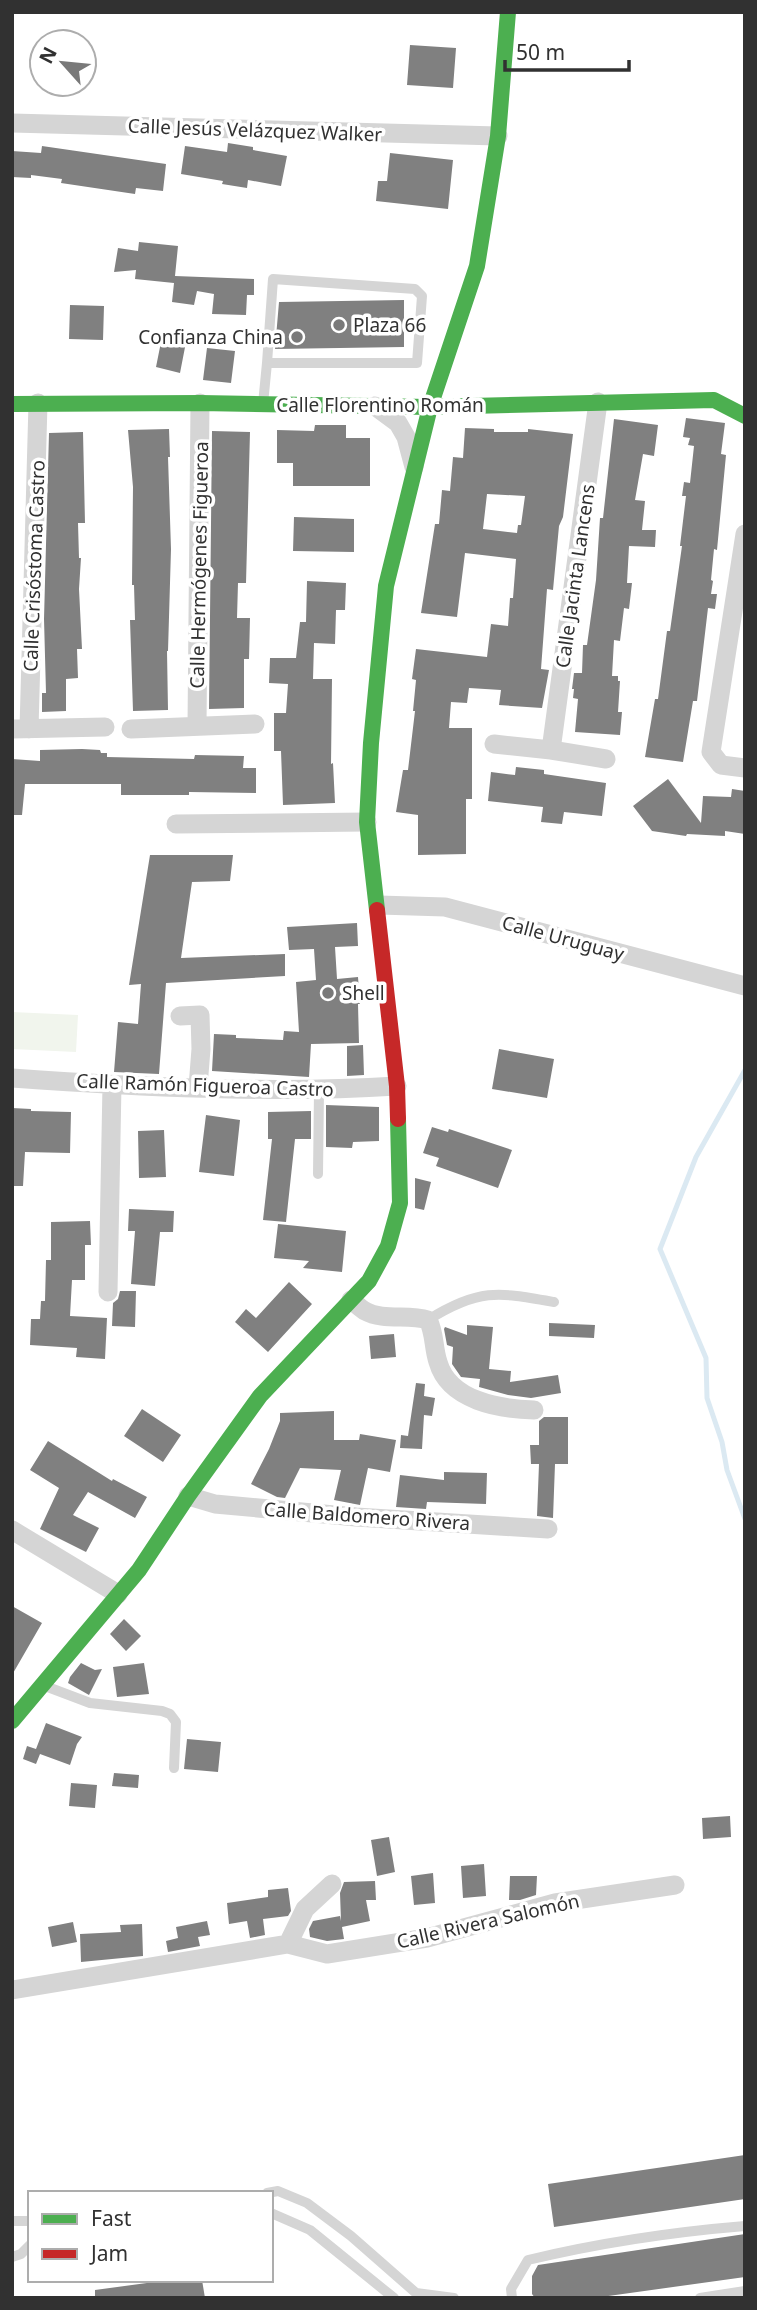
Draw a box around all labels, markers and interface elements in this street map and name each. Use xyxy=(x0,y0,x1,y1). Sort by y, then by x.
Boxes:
north arrow xyxy=(28,28,98,98)
scale bar xyxy=(505,28,629,72)
text: 50 m xyxy=(516,38,565,66)
text: N xyxy=(33,42,63,68)
street label: Calle Jesús Velázquez Walker xyxy=(127,113,383,147)
place label: Plaza 66 xyxy=(353,312,426,338)
marker: Plaza 66 xyxy=(331,317,347,333)
place label: Confianza China xyxy=(138,324,283,350)
marker: Confianza China xyxy=(289,329,305,345)
street label: Calle Florentino Román xyxy=(276,392,484,418)
street label: Calle Hermógenes Figueroa xyxy=(184,441,214,689)
street label: Calle Crisóstoma Castro xyxy=(17,460,51,672)
street label: Calle Jacinta Lancens xyxy=(549,482,601,670)
street label: Calle Uruguay xyxy=(499,909,627,967)
place label: Shell xyxy=(342,980,385,1006)
marker: Shell xyxy=(320,985,336,1001)
street label: Calle Ramón Figueroa Castro xyxy=(76,1068,334,1102)
street label: Calle Baldomero Rivera xyxy=(263,1496,471,1536)
street label: Calle Rivera Salomón xyxy=(394,1887,582,1955)
legend xyxy=(28,2191,273,2282)
text: Fast xyxy=(91,2204,132,2232)
text: Jam xyxy=(89,2239,128,2267)

